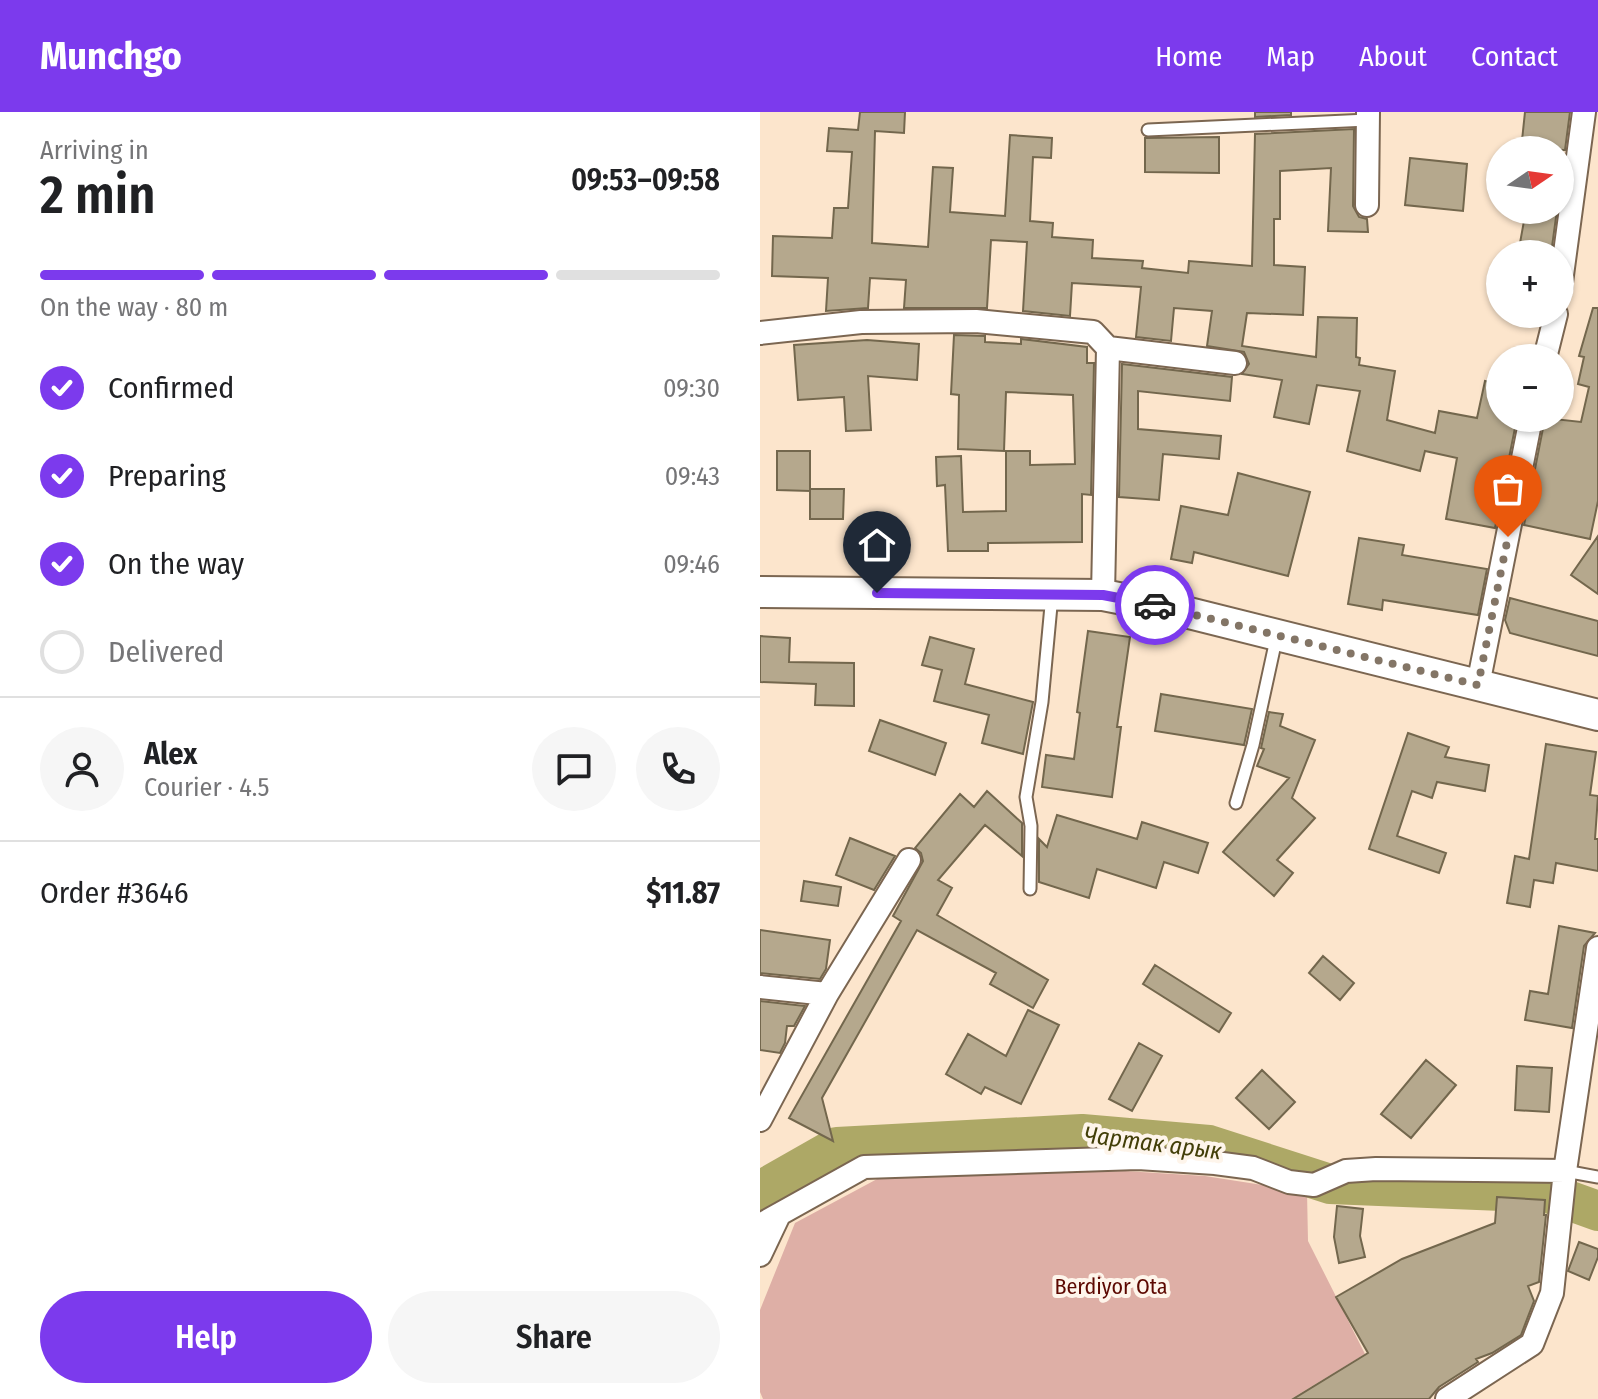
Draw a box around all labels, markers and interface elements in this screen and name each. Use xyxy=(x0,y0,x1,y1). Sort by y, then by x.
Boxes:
text: Munchgo xyxy=(40,33,182,79)
text: Home xyxy=(1155,40,1222,73)
text: Map xyxy=(1266,40,1315,73)
text: About xyxy=(1359,40,1427,73)
text: Contact xyxy=(1471,40,1558,73)
text: Arriving in xyxy=(40,135,149,166)
north arrow xyxy=(1486,136,1574,224)
map controls xyxy=(1486,136,1574,432)
text: 09:53–09:58 xyxy=(571,162,720,198)
text: 2 min xyxy=(40,164,156,227)
button: + xyxy=(1486,240,1574,328)
text: On the way · 80 m xyxy=(40,292,228,323)
button: − xyxy=(1486,344,1574,432)
icon: check xyxy=(40,366,84,410)
text: Confirmed xyxy=(108,370,234,406)
text: 09:30 xyxy=(663,373,720,404)
icon: check xyxy=(40,454,84,498)
pin xyxy=(1474,455,1542,537)
text: Preparing xyxy=(108,458,226,494)
text: 09:43 xyxy=(665,461,720,492)
icon: bag xyxy=(1486,467,1530,511)
pin xyxy=(843,511,911,593)
icon: home xyxy=(855,523,899,567)
icon: check xyxy=(40,542,84,586)
text: On the way xyxy=(108,546,244,582)
text: 09:46 xyxy=(663,549,720,580)
courier xyxy=(1115,565,1195,645)
icon: car xyxy=(1133,583,1177,627)
text: Delivered xyxy=(108,634,224,670)
button: person xyxy=(40,727,124,811)
button: chat xyxy=(532,727,616,811)
button: phone xyxy=(636,727,720,811)
text: Alex xyxy=(144,736,197,772)
text: Courier · 4.5 xyxy=(144,772,270,803)
text: Order #3646 xyxy=(40,875,189,911)
text: $11.87 xyxy=(646,875,720,911)
water label: Чартак арык xyxy=(1082,1121,1224,1165)
park label: Berdiyor Ota xyxy=(1054,1273,1168,1300)
button: Help xyxy=(40,1291,372,1383)
button: Share xyxy=(388,1291,720,1383)

